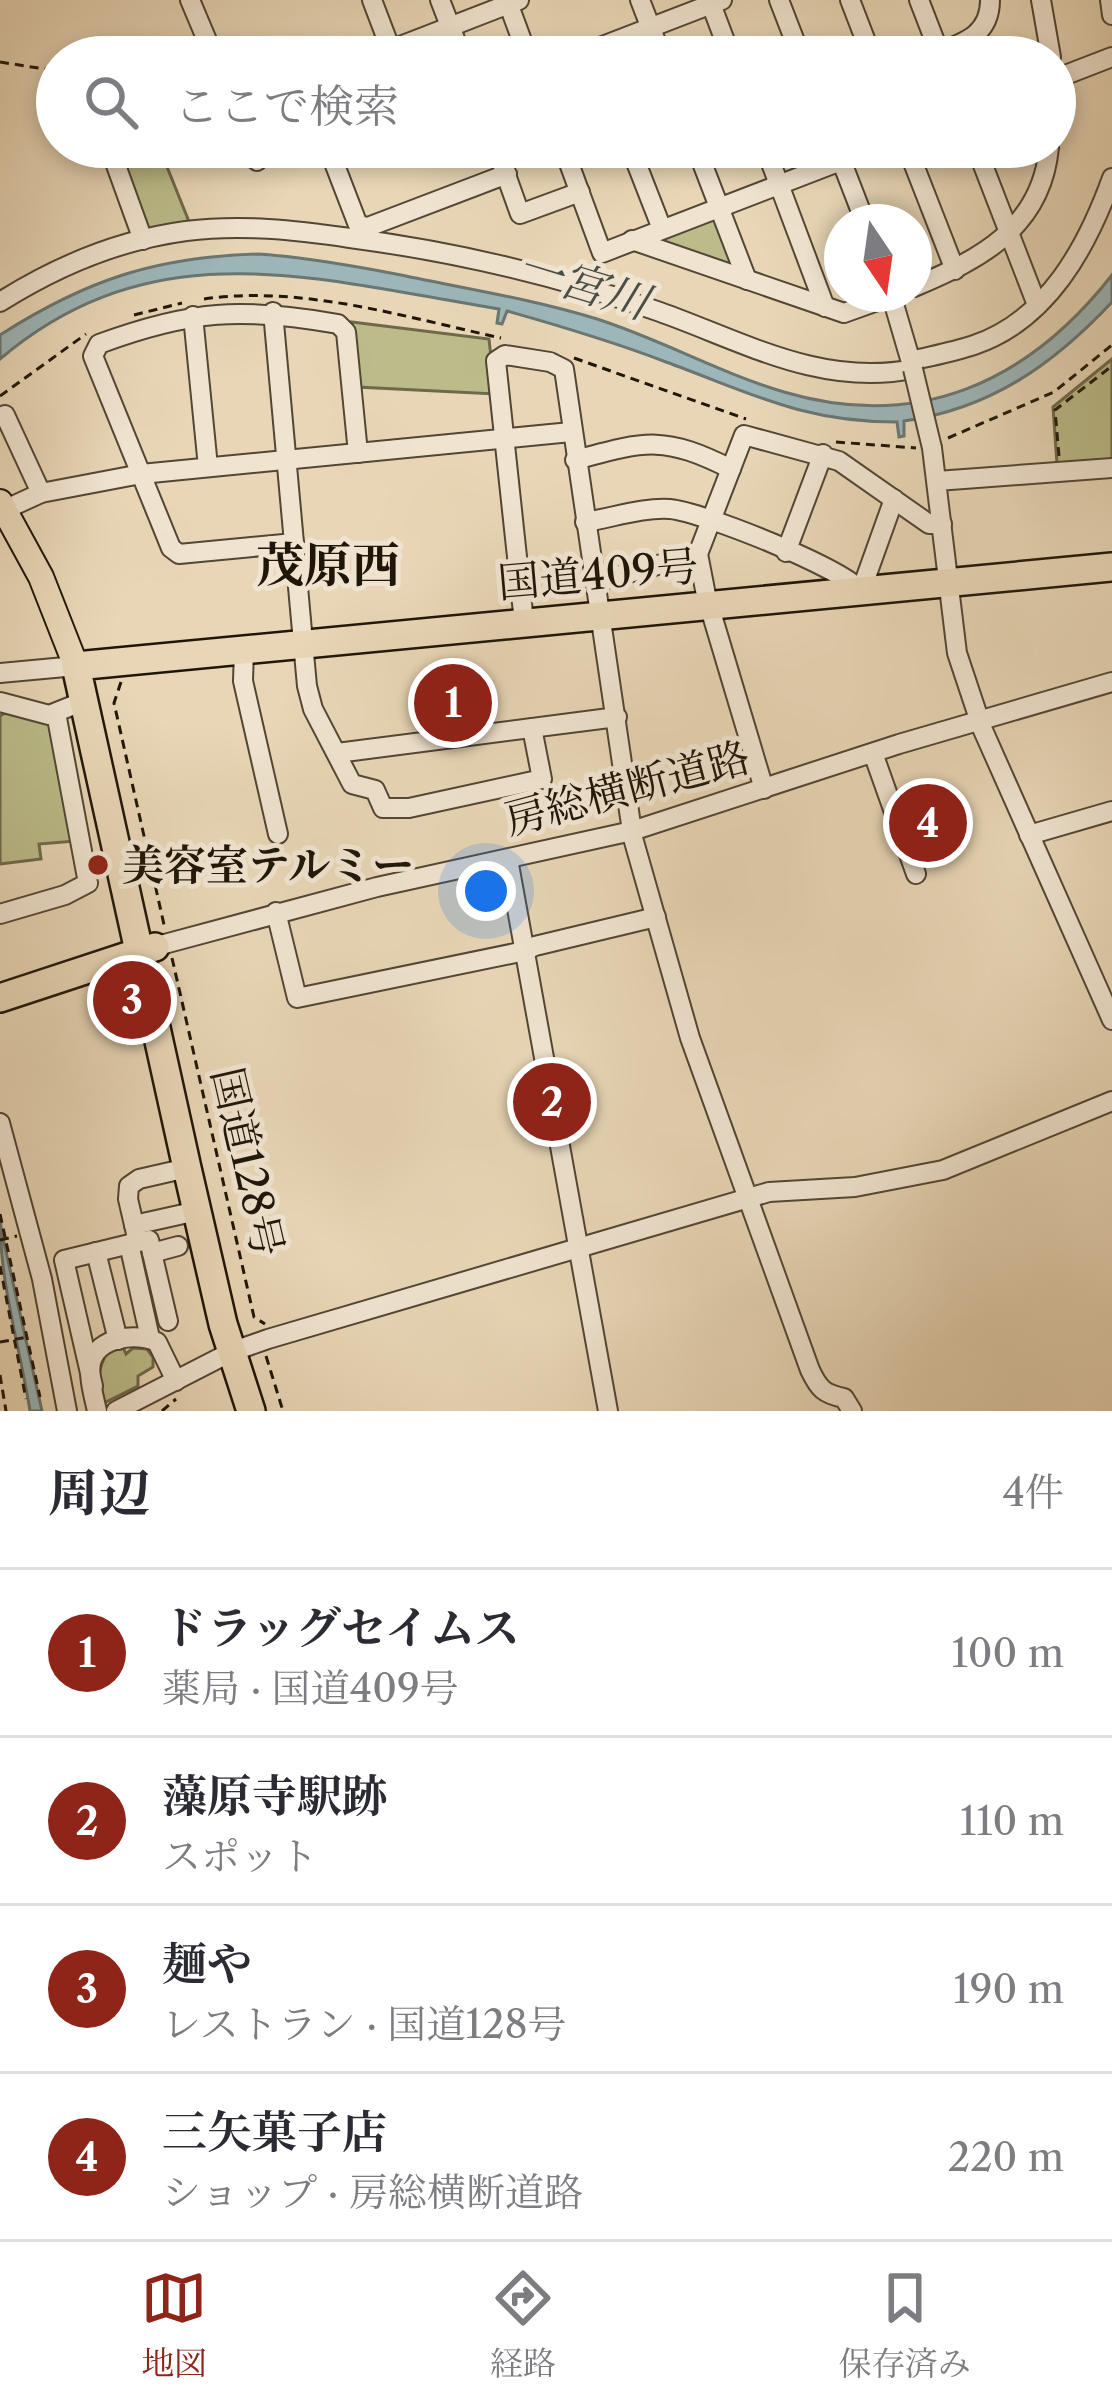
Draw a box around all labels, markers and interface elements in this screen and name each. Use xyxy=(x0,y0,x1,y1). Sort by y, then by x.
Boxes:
search box xyxy=(36,36,1076,168)
icon: search xyxy=(78,69,144,135)
text: ここで検索 xyxy=(174,78,399,134)
north arrow xyxy=(824,204,932,312)
water label: 一宮川 xyxy=(510,237,661,332)
district label: 茂原西 xyxy=(256,535,400,594)
street label: 国道409号 xyxy=(495,539,701,609)
pin: 1 xyxy=(414,658,492,748)
street label: 房総横断道路 xyxy=(499,730,755,846)
pin: 4 xyxy=(889,778,967,868)
place label: 美容室テルミー xyxy=(122,839,414,891)
marker: 美容室テルミー xyxy=(85,852,111,878)
your location xyxy=(456,861,516,921)
pin: 3 xyxy=(93,955,171,1045)
pin: 2 xyxy=(513,1057,591,1147)
street label: 国道128号 xyxy=(201,1062,295,1262)
text: 周辺 xyxy=(48,1462,150,1524)
text: 4件 xyxy=(1002,1468,1064,1516)
text: ドラッグセイムス xyxy=(162,1600,520,1656)
text: 1 xyxy=(78,1629,96,1677)
text: 100 m xyxy=(951,1629,1064,1677)
text: 薬局 · 国道409号 xyxy=(162,1664,459,1712)
text: 藻原寺駅跡 xyxy=(162,1768,387,1824)
text: 2 xyxy=(75,1797,99,1845)
text: 110 m xyxy=(960,1797,1064,1845)
text: スポット xyxy=(162,1832,318,1880)
text: 麺や xyxy=(162,1936,252,1992)
text: 3 xyxy=(76,1965,98,2013)
text: 190 m xyxy=(953,1965,1064,2013)
text: レストラン · 国道128号 xyxy=(162,2000,567,2048)
text: 三矢菓子店 xyxy=(162,2104,387,2160)
text: 4 xyxy=(75,2133,99,2181)
text: 220 m xyxy=(948,2133,1064,2181)
text: ショップ · 房総横断道路 xyxy=(162,2168,583,2216)
tab: 地図 xyxy=(141,2265,207,2384)
tab: 経路 xyxy=(490,2265,556,2384)
tab: 保存済み xyxy=(839,2265,971,2384)

